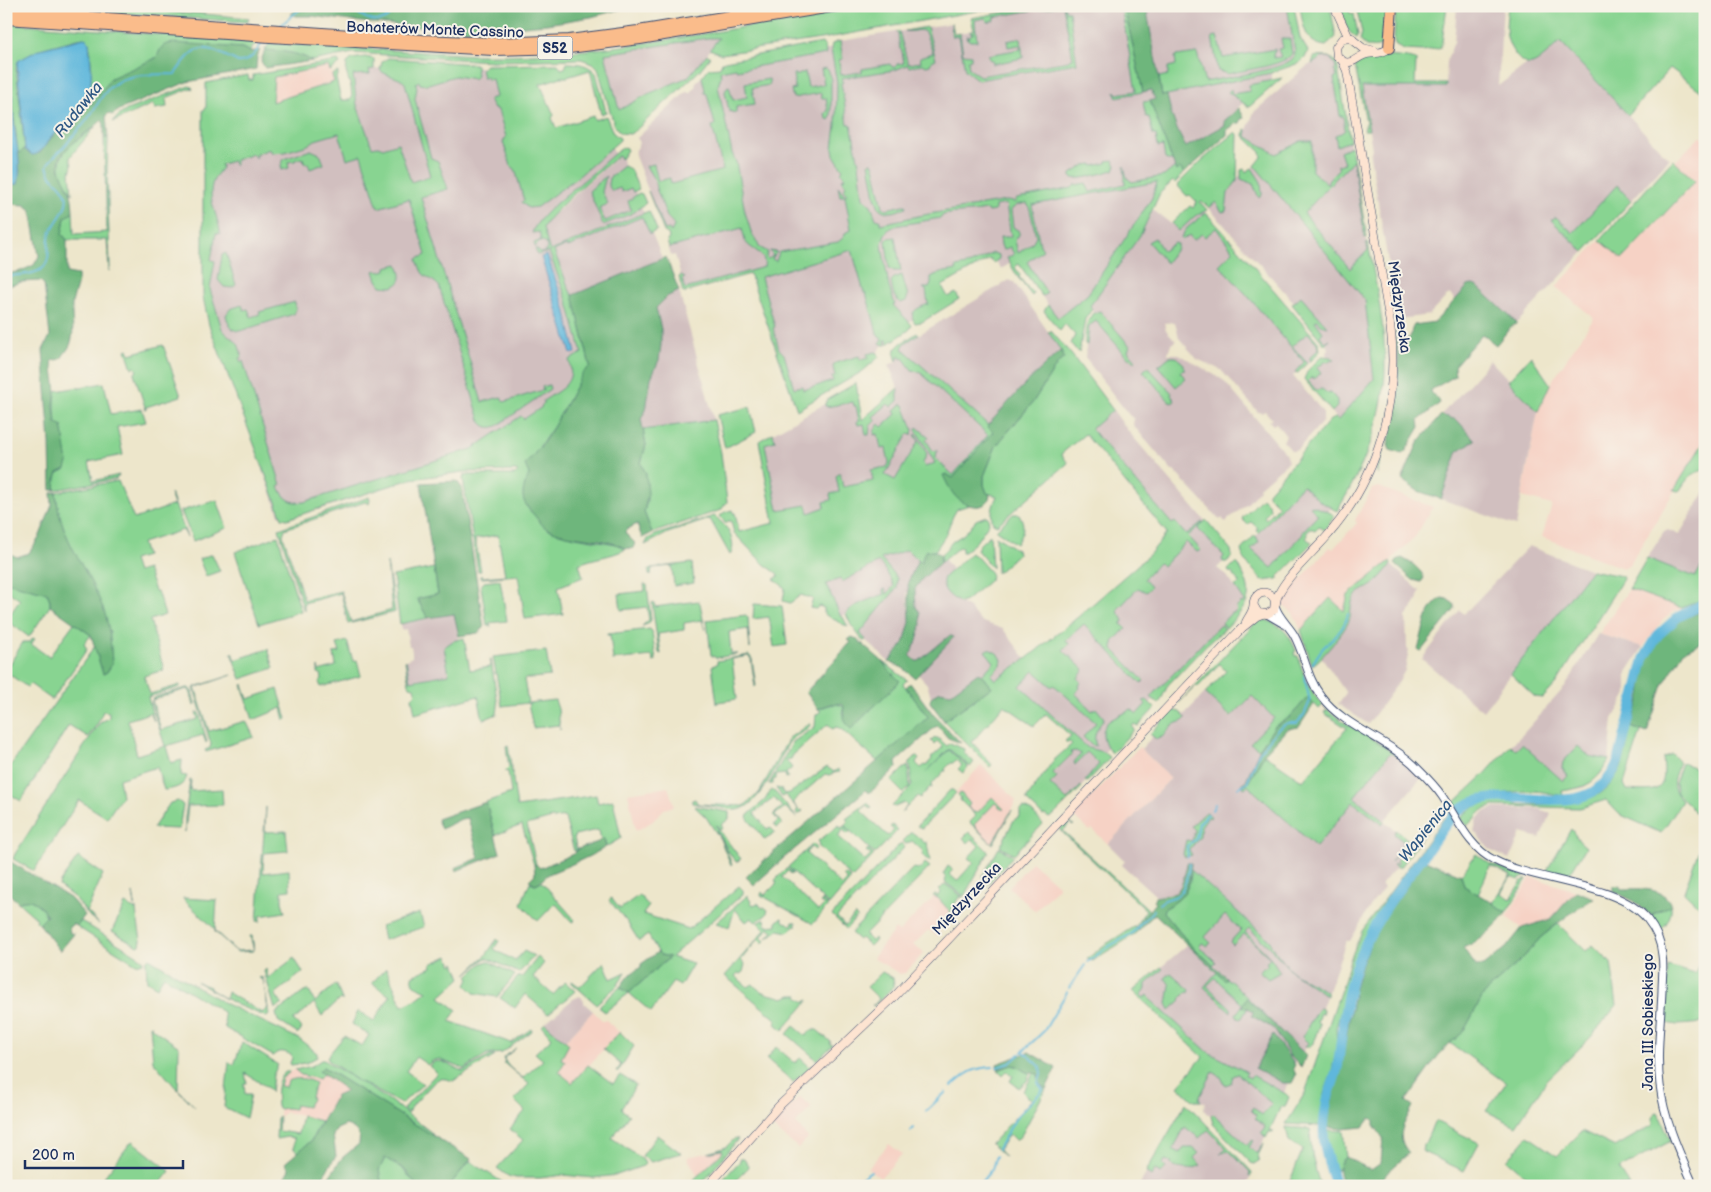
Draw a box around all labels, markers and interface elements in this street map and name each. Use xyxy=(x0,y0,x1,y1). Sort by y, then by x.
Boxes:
street label: Bohaterów Monte Cassino xyxy=(346,17,524,43)
road number: S52 xyxy=(538,36,572,59)
water label: Rudawka xyxy=(51,78,107,142)
street label: Międzyrzecka xyxy=(1383,260,1415,354)
water label: Wapienica xyxy=(1395,796,1457,866)
street label: Międzyrzecka xyxy=(928,859,1006,939)
street label: Jana III Sobieskiego xyxy=(1639,953,1658,1091)
scale bar xyxy=(25,1137,182,1169)
text: 200 m xyxy=(32,1146,75,1165)

